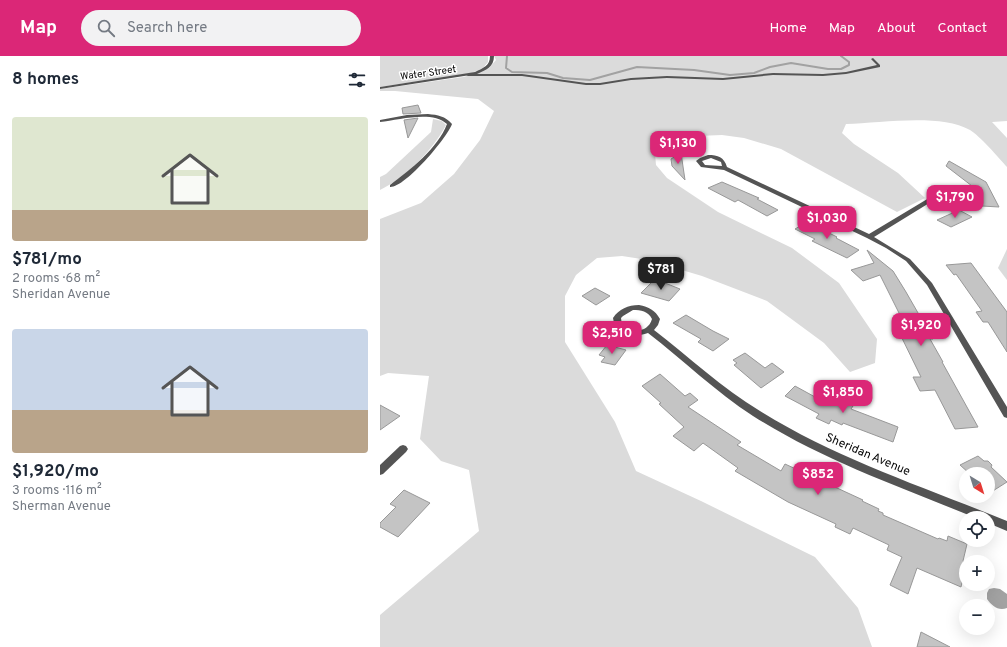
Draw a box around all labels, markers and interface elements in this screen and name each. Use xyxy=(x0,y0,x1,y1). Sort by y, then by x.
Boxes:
search box xyxy=(81,10,361,46)
text: Map xyxy=(20,16,57,40)
icon: search xyxy=(95,17,117,39)
text: Search here xyxy=(127,19,207,38)
text: Home xyxy=(770,20,807,37)
text: Map xyxy=(829,20,855,37)
text: About xyxy=(877,20,916,37)
text: Contact xyxy=(938,20,987,37)
street label: Water Street xyxy=(399,63,457,84)
text: 8 homes xyxy=(12,69,79,91)
icon: filters xyxy=(346,69,368,91)
pin: $1,130 xyxy=(645,131,711,165)
text: $1,130 xyxy=(659,136,697,152)
icon: home xyxy=(154,143,226,215)
pin: $1,790 xyxy=(922,185,988,219)
text: $1,790 xyxy=(936,190,974,206)
pin: $1,030 xyxy=(794,206,860,240)
text: $1,030 xyxy=(806,211,848,227)
text: $781/mo xyxy=(12,249,82,271)
pin: $781 xyxy=(637,257,685,291)
text: $781 xyxy=(647,262,675,278)
text: 2 rooms · 68 m² xyxy=(12,271,100,287)
text: Sheridan Avenue xyxy=(12,287,110,303)
pin: $1,920 xyxy=(888,313,954,347)
text: $1,920 xyxy=(901,318,941,334)
pin: $2,510 xyxy=(579,321,645,355)
text: $2,510 xyxy=(592,326,632,342)
icon: home xyxy=(154,355,226,427)
pin: $1,850 xyxy=(810,380,876,414)
text: $1,850 xyxy=(822,385,864,401)
street label: Sheridan Avenue xyxy=(823,430,913,480)
text: $1,920/mo xyxy=(12,461,99,483)
pin: $852 xyxy=(794,462,842,496)
text: $852 xyxy=(802,467,834,483)
north arrow xyxy=(959,467,995,503)
map controls xyxy=(959,467,995,635)
text: 3 rooms · 116 m² xyxy=(12,483,102,499)
text: Sherman Avenue xyxy=(12,499,111,515)
button: locate xyxy=(959,511,995,547)
button: + xyxy=(959,555,995,591)
button: − xyxy=(959,599,995,635)

